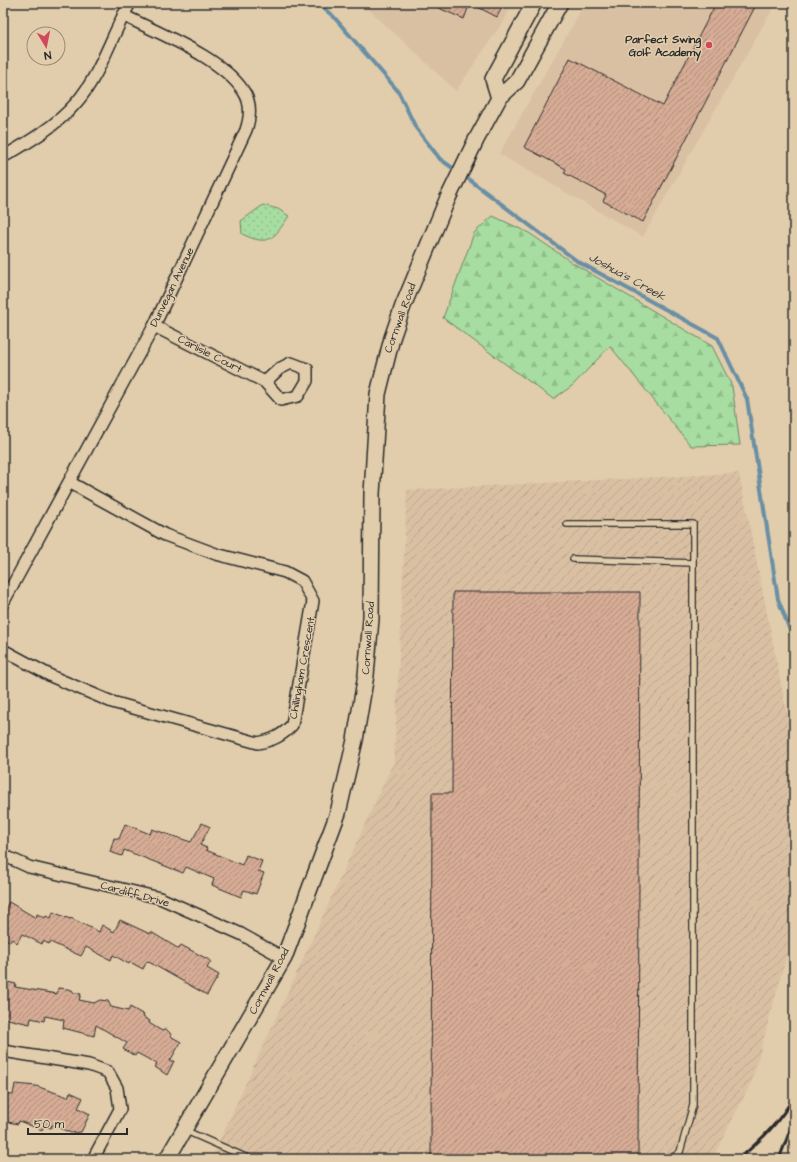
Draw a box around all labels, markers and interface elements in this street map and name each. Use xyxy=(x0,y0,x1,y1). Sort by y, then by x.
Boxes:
north arrow xyxy=(26,26,66,66)
place label: Parfect Swing Golf Academy xyxy=(625,32,702,62)
marker: Parfect Swing Golf Academy xyxy=(704,40,714,50)
text: N xyxy=(43,47,52,63)
street label: Dunvegan Avenue xyxy=(146,245,199,330)
water label: Joshua's Creek xyxy=(585,249,669,305)
street label: Cornwall Road xyxy=(380,281,420,355)
street label: Carlisle Court xyxy=(175,331,245,377)
street label: Cornwall Road xyxy=(358,601,378,675)
street label: Chillingham Crescent xyxy=(286,615,319,720)
street label: Cardiff Drive xyxy=(99,878,171,910)
street label: Cornwall Road xyxy=(245,945,293,1017)
scale bar xyxy=(28,1110,127,1136)
text: 50 m xyxy=(34,1116,65,1133)

